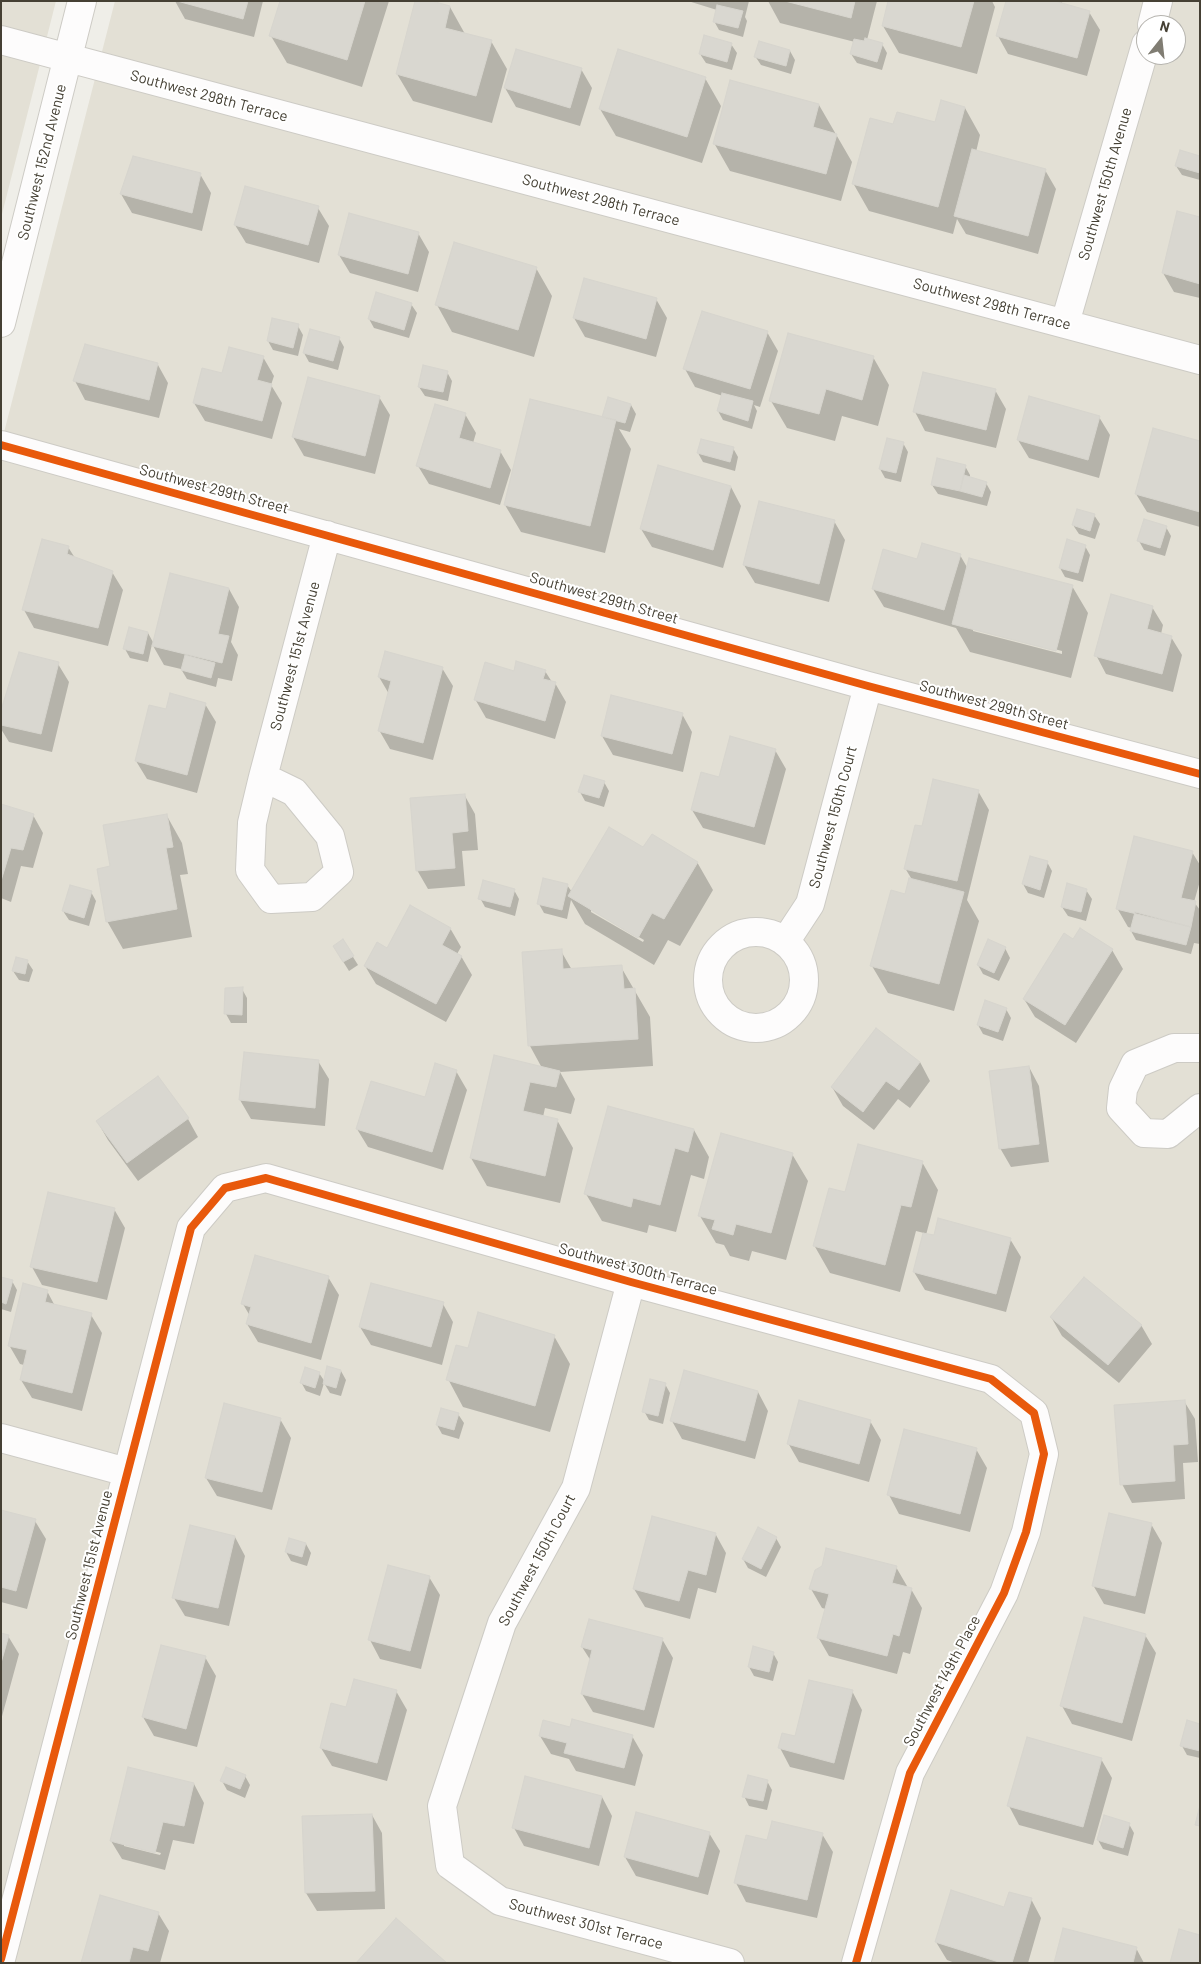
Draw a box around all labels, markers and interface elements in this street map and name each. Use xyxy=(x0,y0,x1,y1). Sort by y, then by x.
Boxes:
north arrow xyxy=(1136,15,1186,65)
text: N xyxy=(1158,17,1172,36)
street label: Southwest 298th Terrace xyxy=(128,66,290,126)
street label: Southwest 152nd Avenue xyxy=(14,82,70,242)
street label: Southwest 150th Avenue xyxy=(1075,106,1135,262)
street label: Southwest 298th Terrace xyxy=(520,170,682,230)
street label: Southwest 298th Terrace xyxy=(911,274,1073,334)
street label: Southwest 299th Street xyxy=(137,460,291,518)
street label: Southwest 299th Street xyxy=(528,568,680,628)
street label: Southwest 151st Avenue xyxy=(266,579,324,733)
street label: Southwest 299th Street xyxy=(917,676,1071,734)
street label: Southwest 150th Court xyxy=(805,744,861,890)
street label: Southwest 300th Terrace xyxy=(557,1239,719,1299)
street label: Southwest 151st Avenue xyxy=(62,1488,116,1642)
street label: Southwest 150th Court xyxy=(495,1491,579,1629)
street label: Southwest 149th Place xyxy=(900,1612,984,1750)
street label: Southwest 301st Terrace xyxy=(507,1895,665,1953)

